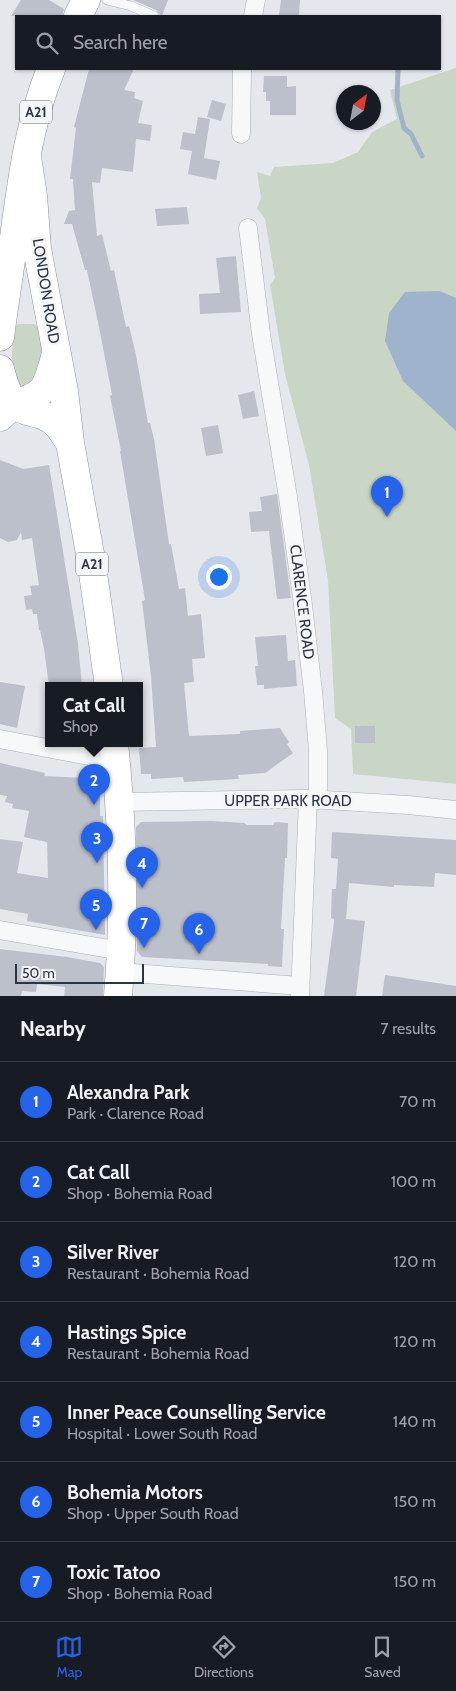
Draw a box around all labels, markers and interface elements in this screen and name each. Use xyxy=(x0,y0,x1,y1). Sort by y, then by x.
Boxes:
search box xyxy=(15,15,441,70)
icon: search xyxy=(33,29,61,57)
text: Search here xyxy=(73,31,167,54)
north arrow xyxy=(336,85,381,130)
road number: A21 xyxy=(20,100,52,124)
street label: LONDON ROAD xyxy=(29,237,63,345)
pin: 1 xyxy=(371,476,403,517)
street label: CLARENCE ROAD xyxy=(286,544,318,660)
road number: A21 xyxy=(76,552,108,576)
your location xyxy=(206,564,232,590)
popup xyxy=(45,682,143,747)
text: Cat Call xyxy=(63,694,125,717)
text: Shop xyxy=(63,717,98,736)
pin: 2 xyxy=(78,764,110,805)
street label: UPPER PARK ROAD xyxy=(224,792,352,810)
pin: 3 xyxy=(81,822,113,863)
pin: 4 xyxy=(126,847,158,888)
pin: 5 xyxy=(80,889,112,930)
pin: 7 xyxy=(128,907,160,948)
pin: 6 xyxy=(183,913,215,954)
scale bar xyxy=(15,961,144,984)
text: 50 m xyxy=(22,964,55,982)
text: Nearby xyxy=(20,1016,86,1041)
text: 7 results xyxy=(381,1019,436,1038)
text: Alexandra Park xyxy=(67,1081,189,1104)
text: 1 xyxy=(33,1092,39,1111)
text: 70 m xyxy=(399,1092,436,1111)
text: Park · Clarence Road xyxy=(67,1104,204,1123)
text: Cat Call xyxy=(67,1161,130,1184)
text: 2 xyxy=(32,1172,40,1191)
text: 100 m xyxy=(391,1172,436,1191)
text: Shop · Bohemia Road xyxy=(67,1184,212,1203)
text: Silver River xyxy=(67,1241,159,1264)
text: 3 xyxy=(32,1252,40,1271)
text: 120 m xyxy=(394,1252,436,1271)
text: Restaurant · Bohemia Road xyxy=(67,1264,249,1283)
text: Hastings Spice xyxy=(67,1321,186,1344)
text: 4 xyxy=(31,1332,41,1351)
text: 120 m xyxy=(394,1332,436,1351)
text: Restaurant · Bohemia Road xyxy=(67,1344,249,1363)
text: Inner Peace Counselling Service xyxy=(67,1401,326,1424)
text: 5 xyxy=(32,1412,40,1431)
text: 140 m xyxy=(393,1412,436,1431)
text: Hospital · Lower South Road xyxy=(67,1424,258,1443)
text: Bohemia Motors xyxy=(67,1481,203,1504)
text: 6 xyxy=(32,1492,41,1511)
text: 150 m xyxy=(393,1492,436,1511)
text: Shop · Upper South Road xyxy=(67,1504,239,1523)
text: Toxic Tatoo xyxy=(67,1561,161,1584)
text: 7 xyxy=(32,1572,40,1591)
text: 150 m xyxy=(393,1572,436,1591)
text: Shop · Bohemia Road xyxy=(67,1584,212,1603)
tab: Map xyxy=(55,1633,83,1681)
tab: Directions xyxy=(194,1633,254,1681)
tab: Saved xyxy=(364,1633,401,1681)

